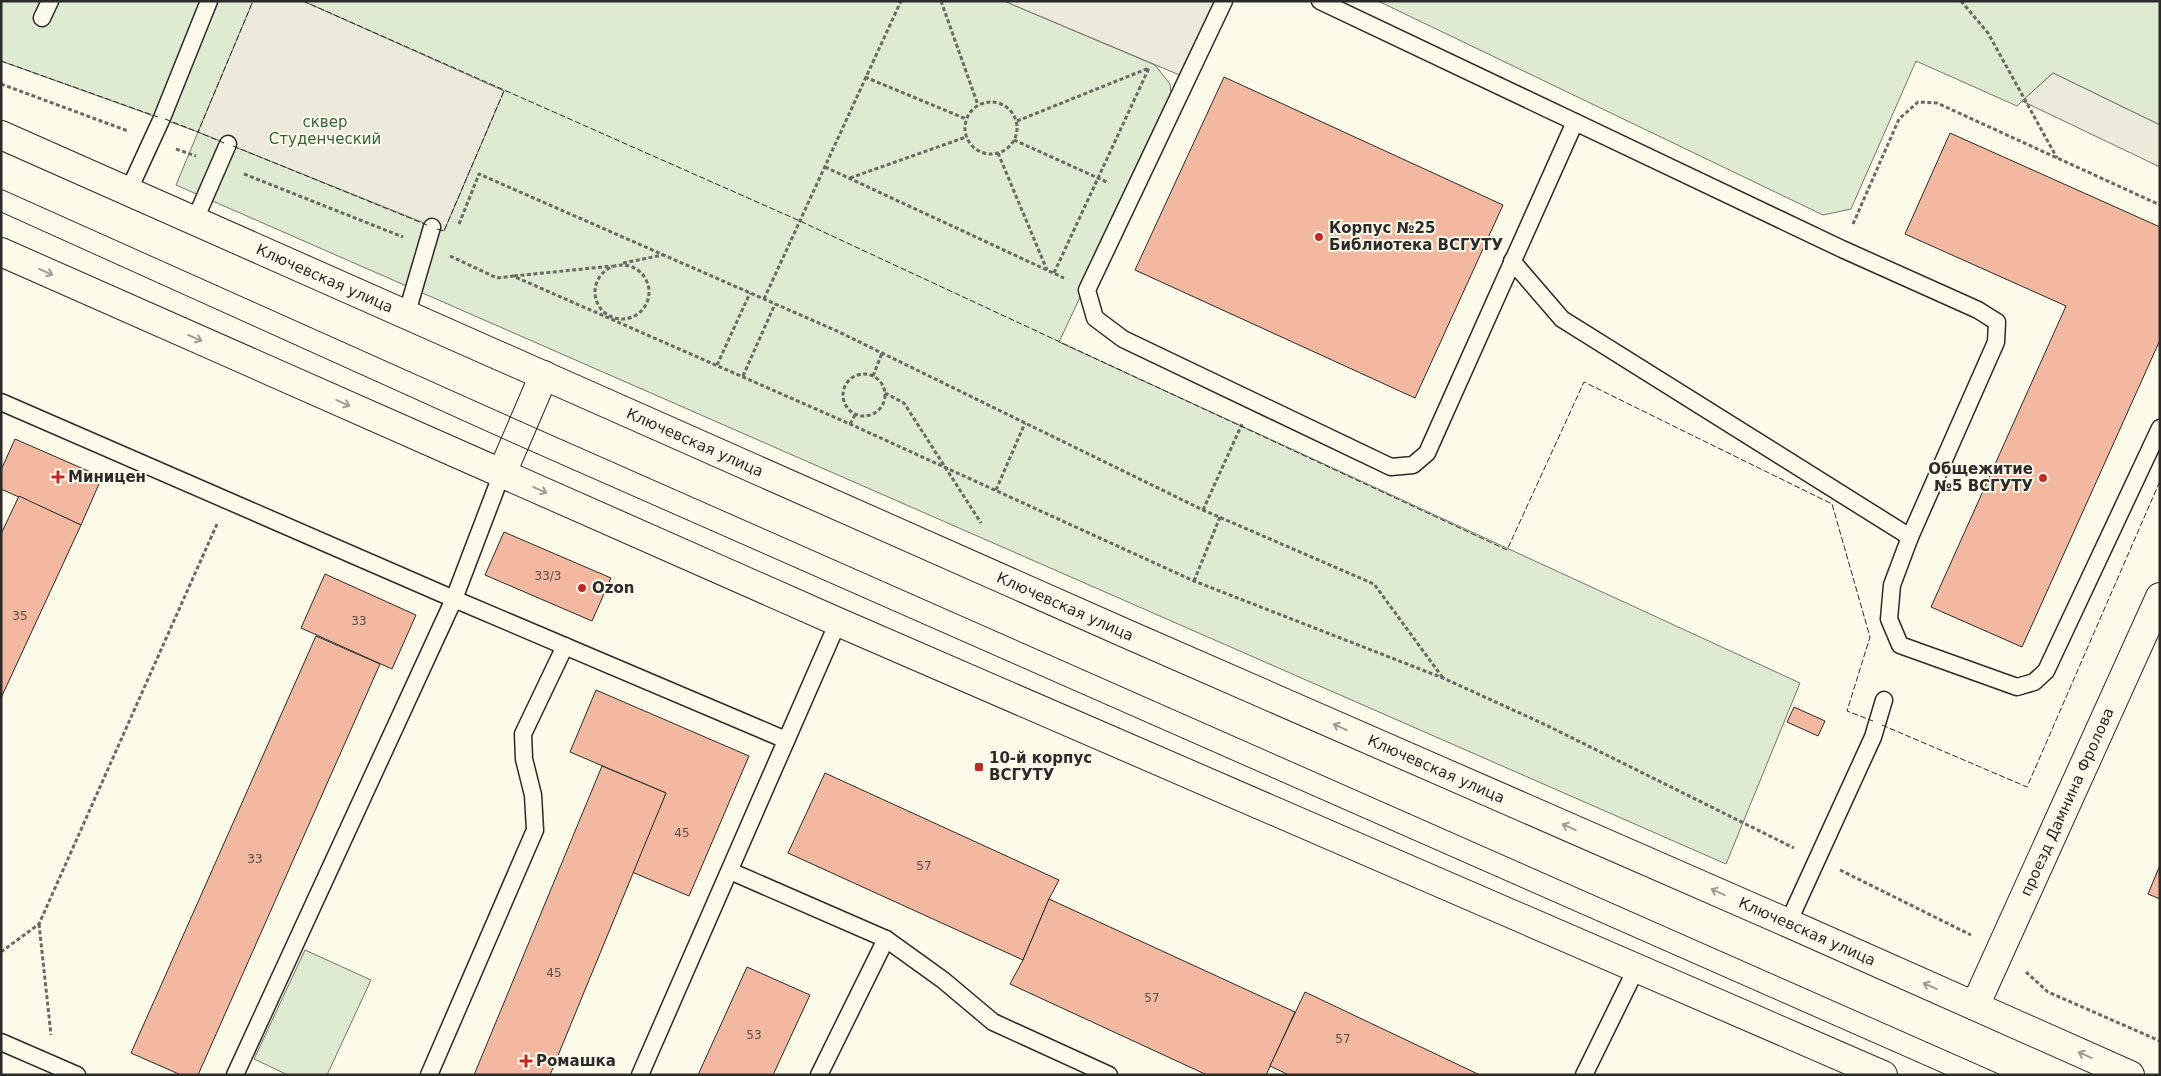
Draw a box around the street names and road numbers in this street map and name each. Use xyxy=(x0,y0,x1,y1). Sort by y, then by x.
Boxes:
street label: Ключевская улица xyxy=(253,240,396,317)
street label: Ключевская улица xyxy=(624,404,766,481)
street label: Ключевская улица xyxy=(994,568,1136,645)
street label: проезд Дамнина Фролова xyxy=(2017,705,2118,899)
street label: Ключевская улица xyxy=(1365,731,1507,807)
street label: Ключевская улица xyxy=(1736,894,1878,970)

